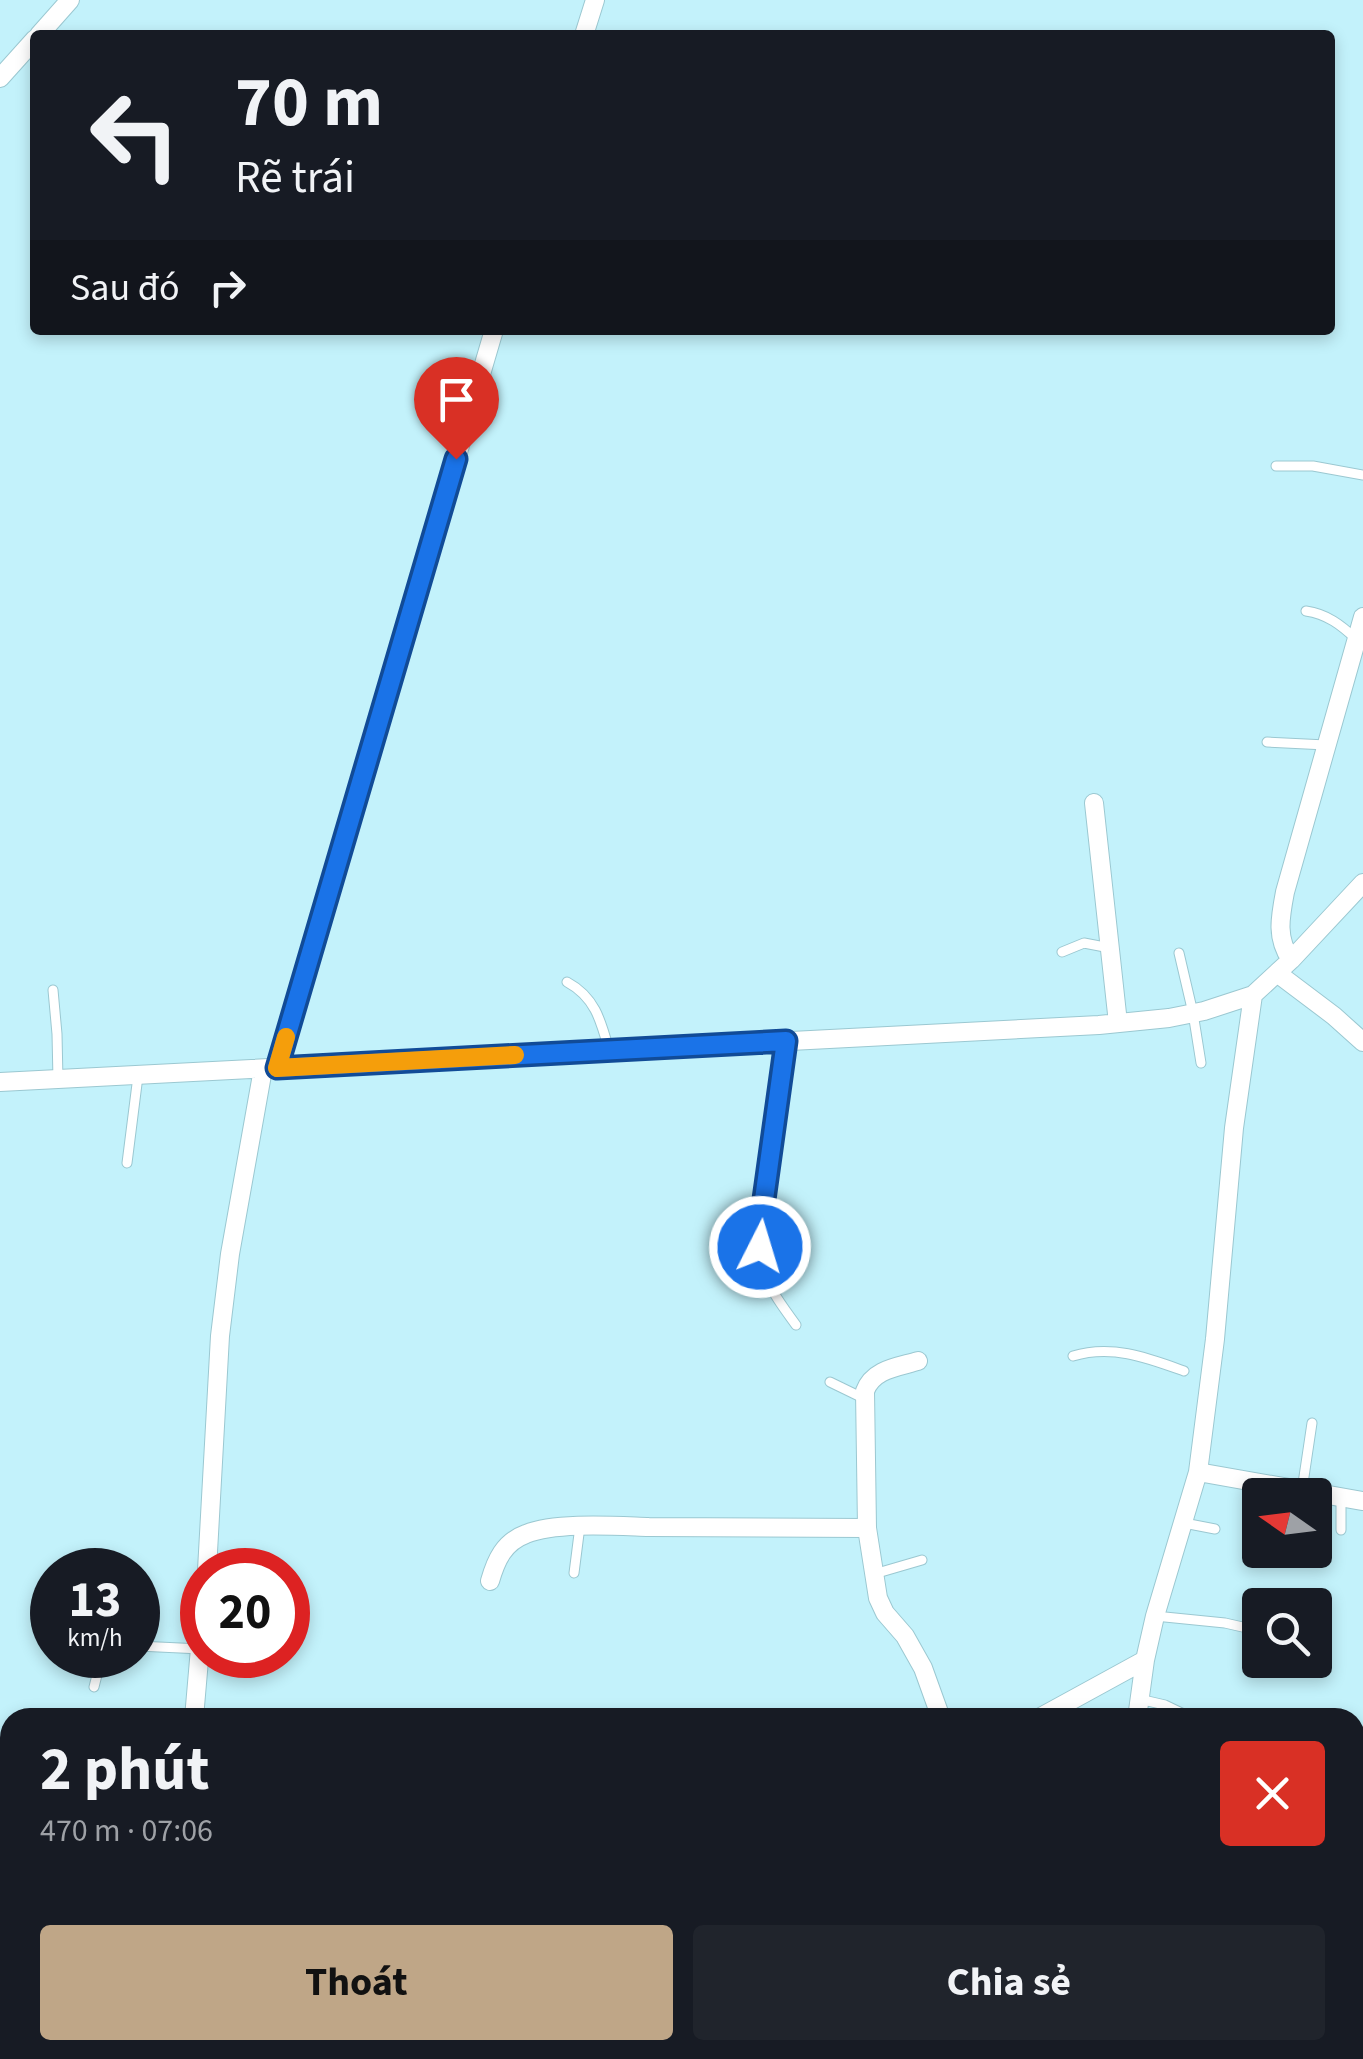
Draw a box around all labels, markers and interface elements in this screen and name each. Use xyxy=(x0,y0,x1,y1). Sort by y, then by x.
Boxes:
text: 70 m xyxy=(235,53,383,153)
icon: left xyxy=(70,70,200,200)
text: Rẽ trái xyxy=(235,146,355,210)
icon: right xyxy=(200,260,255,315)
text: Sau đó xyxy=(70,261,180,315)
pin xyxy=(414,357,499,460)
icon: arrive xyxy=(429,372,484,427)
position arrow xyxy=(708,1195,812,1299)
north arrow xyxy=(1242,1478,1332,1568)
map controls xyxy=(1242,1478,1332,1678)
speed limit sign: 20 xyxy=(180,1548,310,1678)
text: 13 xyxy=(69,1565,121,1636)
button: search xyxy=(1242,1588,1332,1678)
text: km/h xyxy=(67,1620,123,1656)
text: 2 phút xyxy=(40,1728,209,1813)
button: close xyxy=(1220,1741,1325,1846)
text: 470 m · 07:06 xyxy=(40,1808,213,1854)
button: Thoát xyxy=(40,1925,673,2040)
button: Chia sẻ xyxy=(693,1925,1325,2040)

